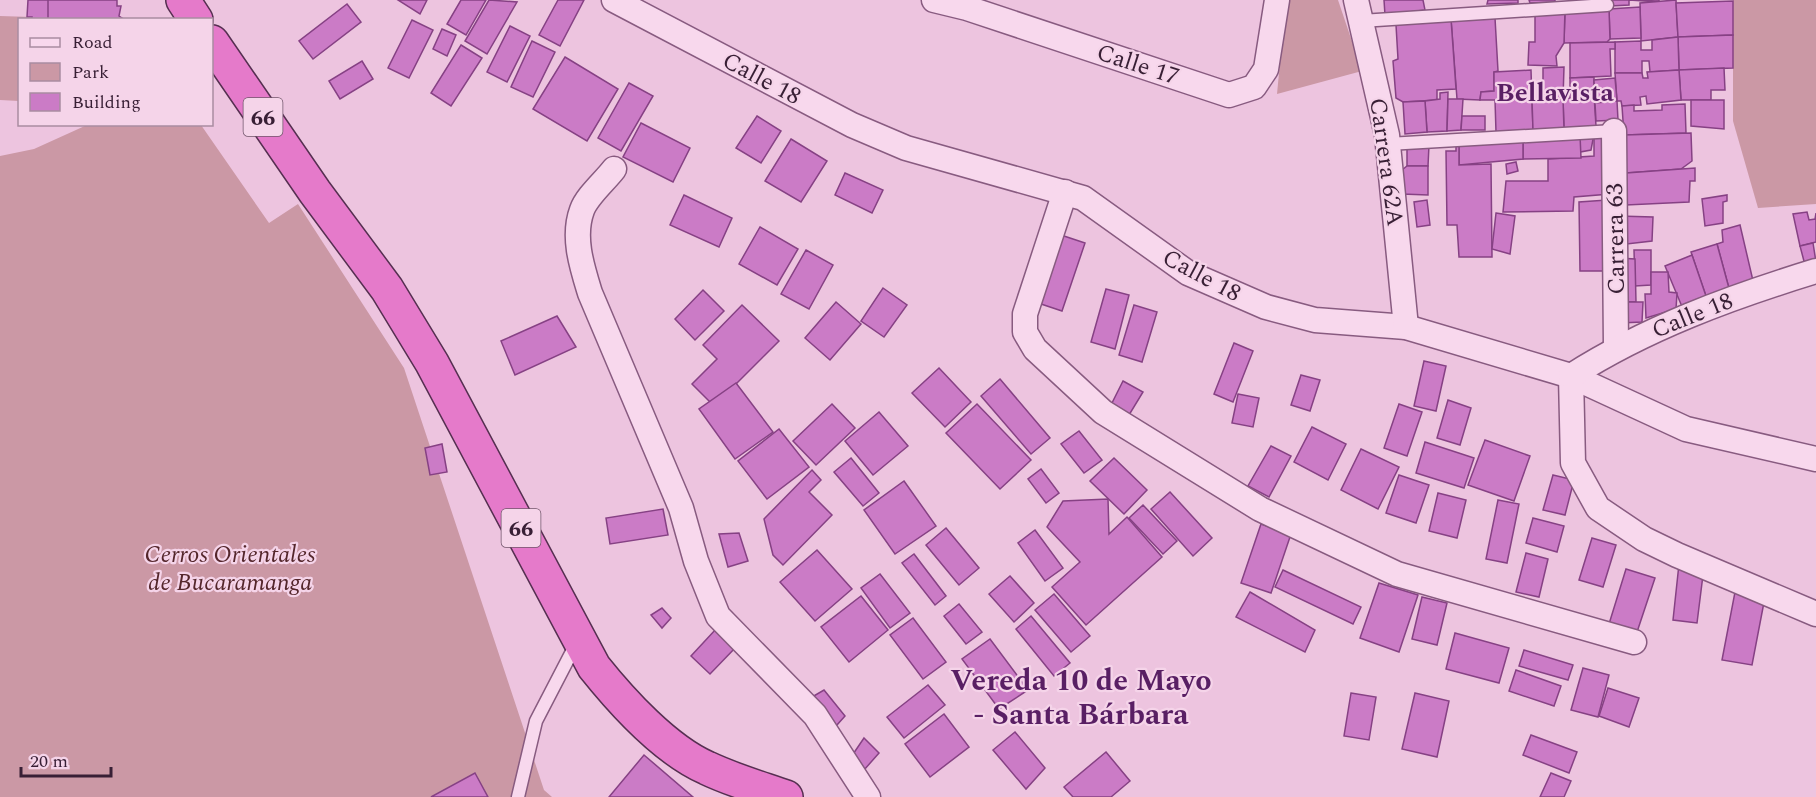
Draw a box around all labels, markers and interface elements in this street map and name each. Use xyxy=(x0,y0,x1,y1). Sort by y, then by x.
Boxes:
legend xyxy=(18,18,213,126)
text: Road xyxy=(72,29,113,56)
street label: Calle 17 xyxy=(1092,35,1184,95)
street label: Calle 18 xyxy=(716,43,807,115)
text: Park xyxy=(72,59,109,86)
district label: Bellavista xyxy=(1496,73,1615,113)
text: Building xyxy=(72,89,141,116)
street label: Carrera 62A xyxy=(1359,96,1413,229)
road number: 66 xyxy=(244,98,282,136)
street label: Carrera 63 xyxy=(1597,183,1635,295)
street label: Calle 18 xyxy=(1156,240,1247,312)
street label: Calle 18 xyxy=(1646,283,1738,348)
road number: 66 xyxy=(502,509,540,547)
park label: Cerros Orientales de Bucaramanga xyxy=(144,537,316,601)
district label: Vereda 10 de Mayo - Santa Bárbara xyxy=(950,658,1212,738)
scale bar xyxy=(21,740,111,778)
text: 20 m xyxy=(30,748,68,775)

